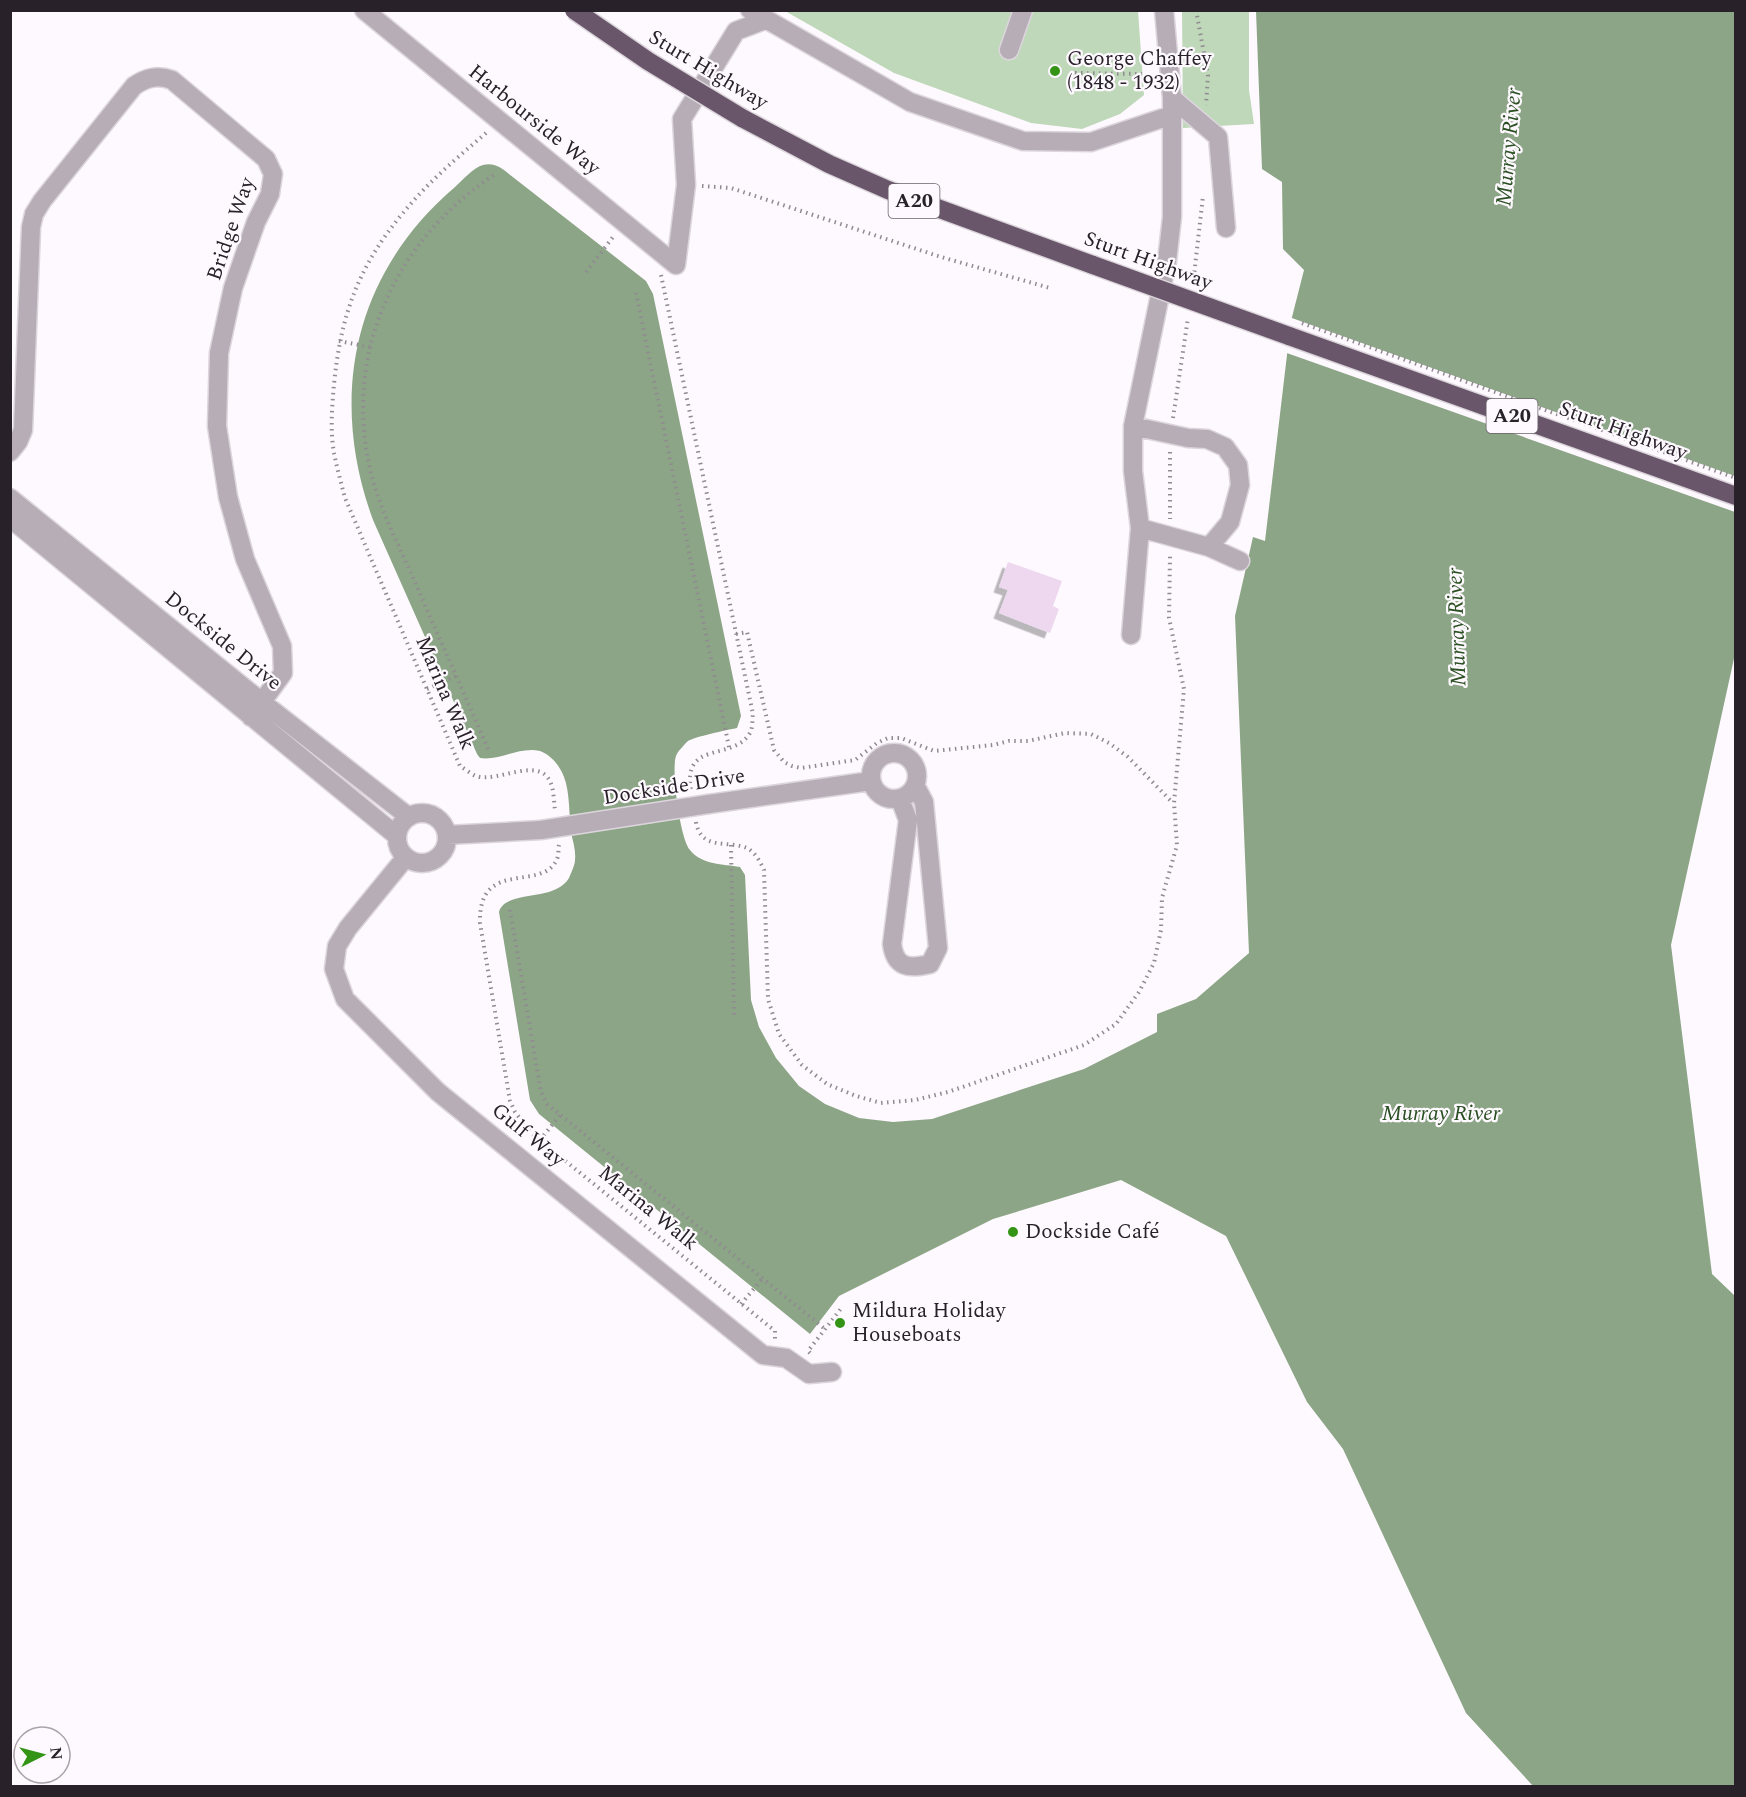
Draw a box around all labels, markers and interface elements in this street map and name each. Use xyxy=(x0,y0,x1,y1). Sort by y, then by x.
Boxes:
street label: Sturt Highway xyxy=(642,22,775,119)
place label: George Chaffey (1848 - 1932) xyxy=(1067,43,1213,99)
street label: Harbourside Way xyxy=(461,57,608,184)
marker: George Chaffey (1848 - 1932) xyxy=(1048,64,1062,78)
water label: Murray River xyxy=(1487,86,1531,208)
street label: Bridge Way xyxy=(198,172,264,285)
road number: A20 xyxy=(888,184,940,218)
street label: Sturt Highway xyxy=(1079,223,1218,299)
street label: Sturt Highway xyxy=(1554,393,1693,469)
road number: A20 xyxy=(1486,399,1538,433)
water label: Murray River xyxy=(1438,567,1476,687)
street label: Dockside Drive xyxy=(157,583,289,699)
street label: Marina Walk xyxy=(407,631,484,755)
street label: Dockside Drive xyxy=(601,760,747,814)
street label: Gulf Way xyxy=(484,1095,573,1175)
water label: Murray River xyxy=(1382,1097,1501,1130)
street label: Marina Walk xyxy=(591,1157,705,1259)
place label: Dockside Café xyxy=(1025,1216,1160,1248)
marker: Dockside Café xyxy=(1006,1225,1020,1239)
place label: Mildura Holiday Houseboats xyxy=(852,1295,1006,1351)
marker: Mildura Holiday Houseboats xyxy=(833,1316,847,1330)
north arrow xyxy=(12,1725,72,1785)
text: N xyxy=(43,1746,69,1761)

